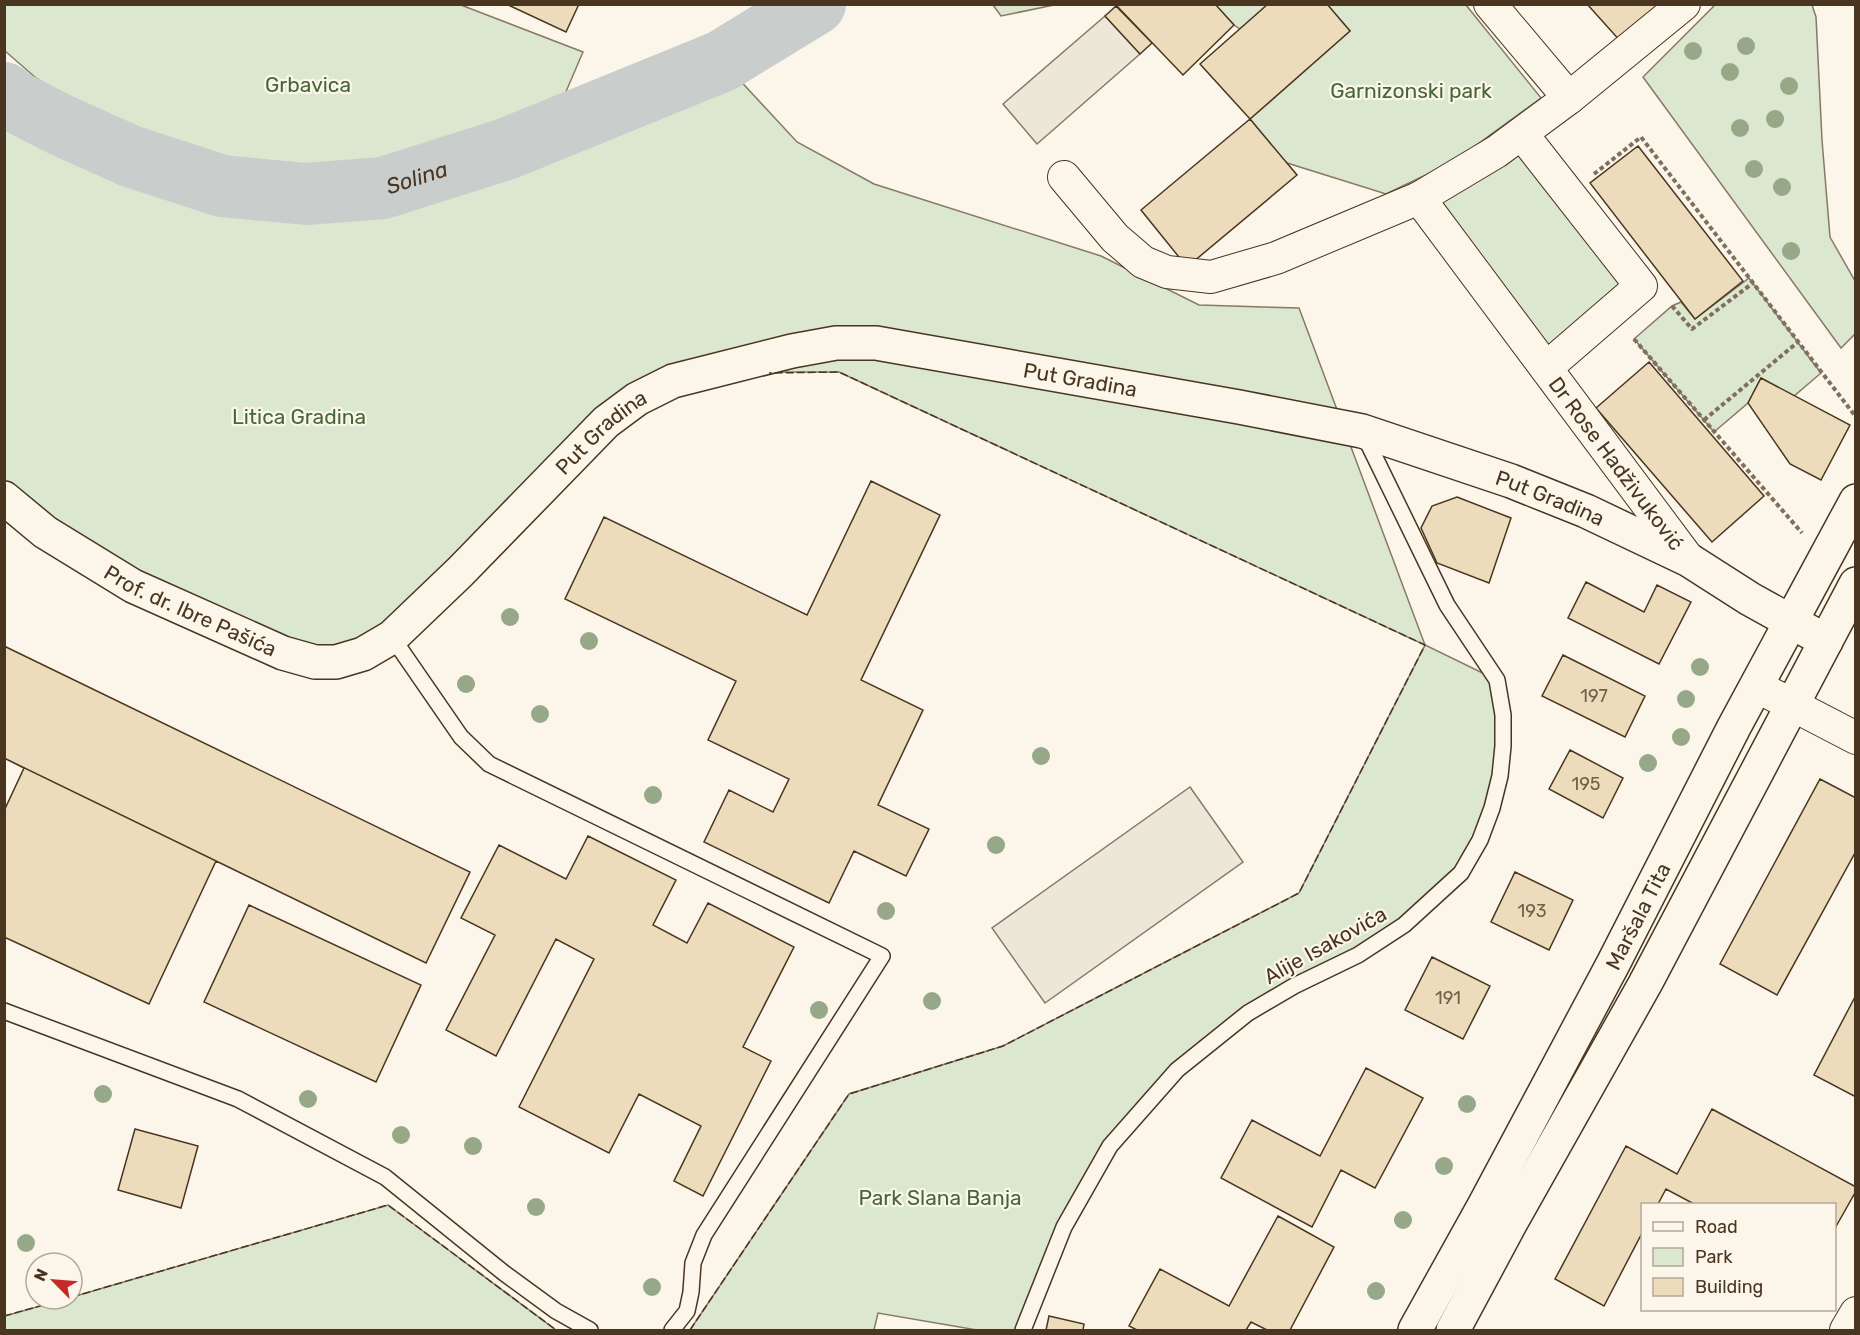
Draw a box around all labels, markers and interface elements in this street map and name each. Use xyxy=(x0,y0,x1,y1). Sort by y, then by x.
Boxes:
park label: Grbavica xyxy=(265,72,351,97)
park label: Garnizonski park xyxy=(1330,78,1492,103)
water label: Solina xyxy=(383,155,451,200)
street label: Put Gradina xyxy=(1021,357,1139,401)
street label: Dr Rose Hadživuković xyxy=(1544,371,1690,555)
street label: Put Gradina xyxy=(550,384,650,479)
park label: Litica Gradina xyxy=(232,404,366,429)
street label: Put Gradina xyxy=(1493,464,1609,531)
street label: Prof. dr. Ibre Pašića xyxy=(100,559,281,661)
house number: 197 xyxy=(1580,685,1608,707)
house number: 195 xyxy=(1571,773,1601,795)
street label: Maršala Tita xyxy=(1600,858,1675,974)
house number: 193 xyxy=(1518,900,1546,922)
street label: Alije Isakovića xyxy=(1259,901,1391,989)
house number: 191 xyxy=(1435,987,1461,1009)
park label: Park Slana Banja xyxy=(858,1185,1022,1210)
legend xyxy=(1641,1203,1836,1311)
text: Road xyxy=(1695,1216,1738,1238)
text: Park xyxy=(1695,1246,1733,1268)
north arrow xyxy=(24,1251,84,1311)
text: N xyxy=(30,1266,52,1284)
text: Building xyxy=(1695,1276,1763,1298)

